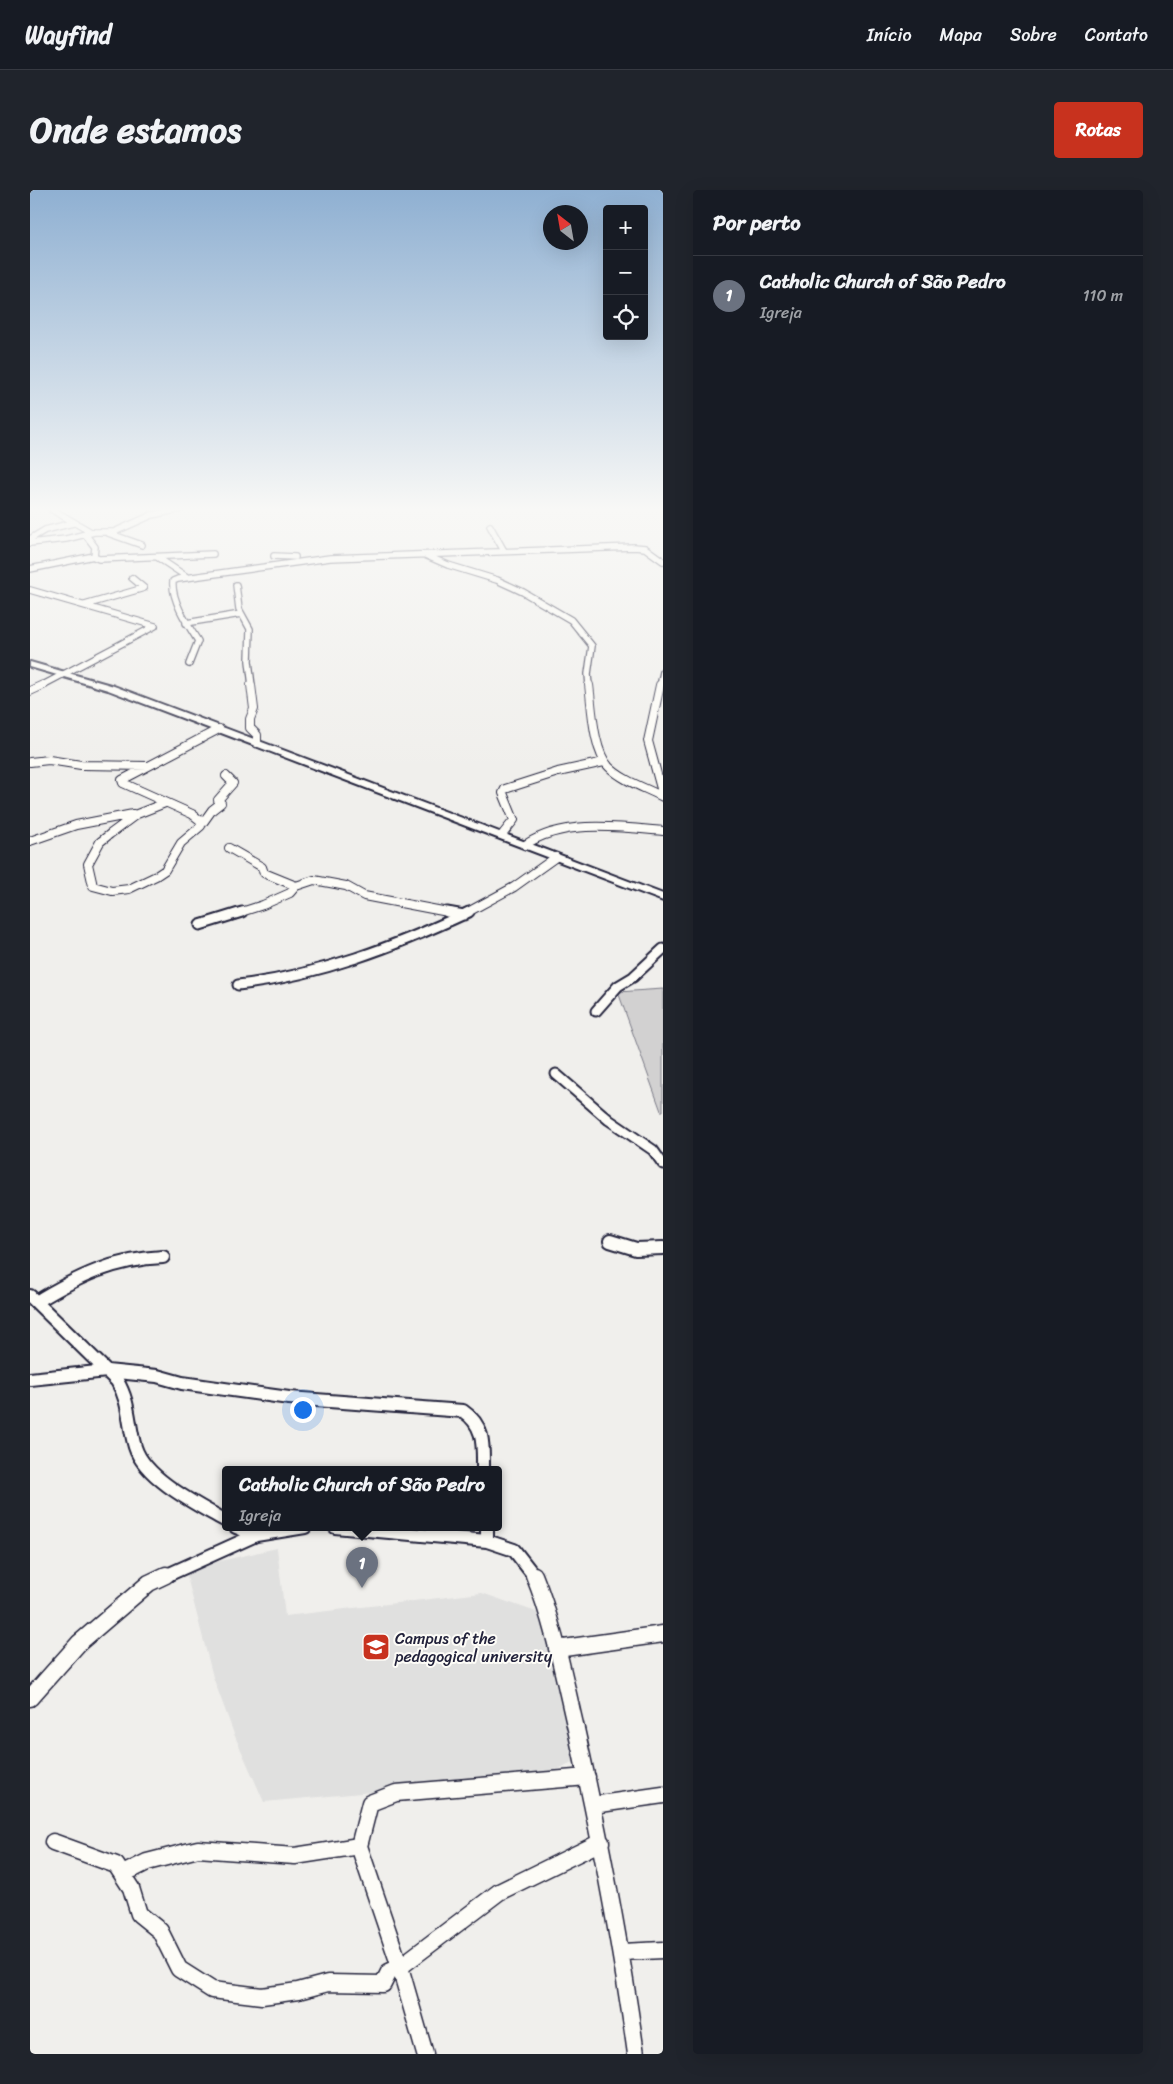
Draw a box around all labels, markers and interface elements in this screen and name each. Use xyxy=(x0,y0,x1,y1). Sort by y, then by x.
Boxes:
text: Wayfind xyxy=(25,14,111,56)
text: Início xyxy=(867,19,912,51)
text: Mapa xyxy=(940,19,982,51)
text: Sobre xyxy=(1010,19,1057,51)
text: Contato xyxy=(1085,19,1148,51)
text: Onde estamos xyxy=(30,99,241,161)
button: Rotas xyxy=(1054,102,1143,158)
text: Por perto xyxy=(713,204,801,242)
north arrow xyxy=(543,205,588,250)
map controls xyxy=(603,205,648,340)
button: + xyxy=(603,205,648,250)
button: − xyxy=(603,250,648,295)
text: Catholic Church of São Pedro xyxy=(760,265,1006,298)
text: 1 xyxy=(726,281,732,310)
text: 110 m xyxy=(1083,281,1123,310)
button: locate xyxy=(603,295,648,340)
text: Igreja xyxy=(760,298,802,327)
your location xyxy=(290,1397,316,1423)
popup xyxy=(222,1466,502,1531)
text: Catholic Church of São Pedro xyxy=(239,1468,485,1501)
text: Igreja xyxy=(239,1501,281,1530)
pin: 1 xyxy=(346,1547,378,1588)
place label: Campus of the pedagogical university xyxy=(394,1624,553,1671)
school or university icon: Campus of the pedagogical university xyxy=(361,1632,391,1662)

